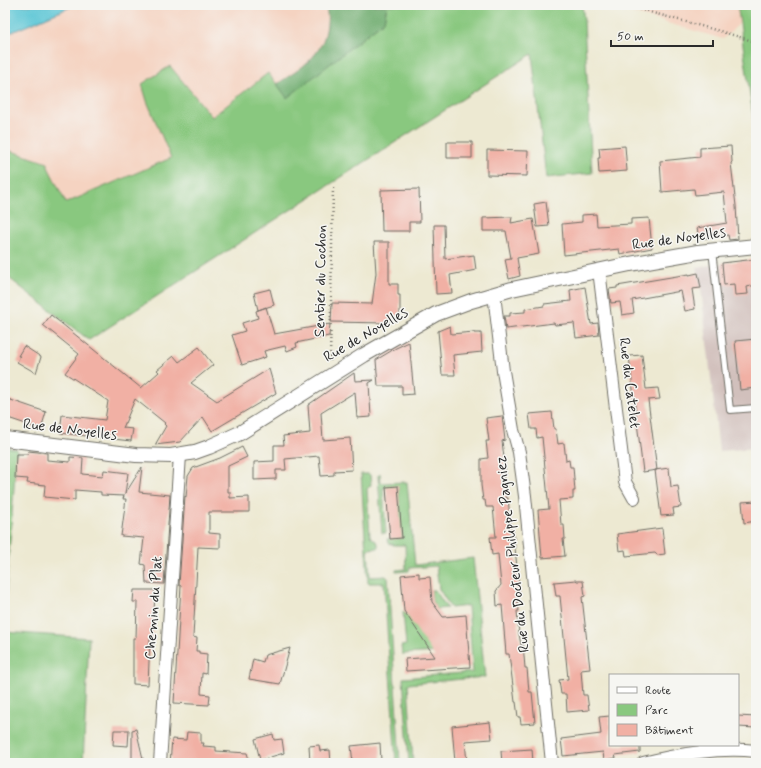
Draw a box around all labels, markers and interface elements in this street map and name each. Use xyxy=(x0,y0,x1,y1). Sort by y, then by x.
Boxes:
scale bar xyxy=(611,22,713,48)
text: 50 m xyxy=(617,29,644,45)
street label: Rue de Noyelles xyxy=(631,222,727,255)
street label: Sentier du Cochon xyxy=(310,225,332,337)
street label: Rue de Noyelles xyxy=(320,303,412,367)
street label: Rue du Catelet xyxy=(614,336,645,430)
street label: Rue de Noyelles xyxy=(22,414,118,446)
street label: Rue du Docteur Philippe Pagniez xyxy=(491,454,535,654)
street label: Chemin du Plat xyxy=(140,555,168,660)
legend xyxy=(609,674,739,746)
text: Route xyxy=(645,683,671,699)
text: Parc xyxy=(645,703,668,719)
text: Bâtiment xyxy=(645,723,694,739)

